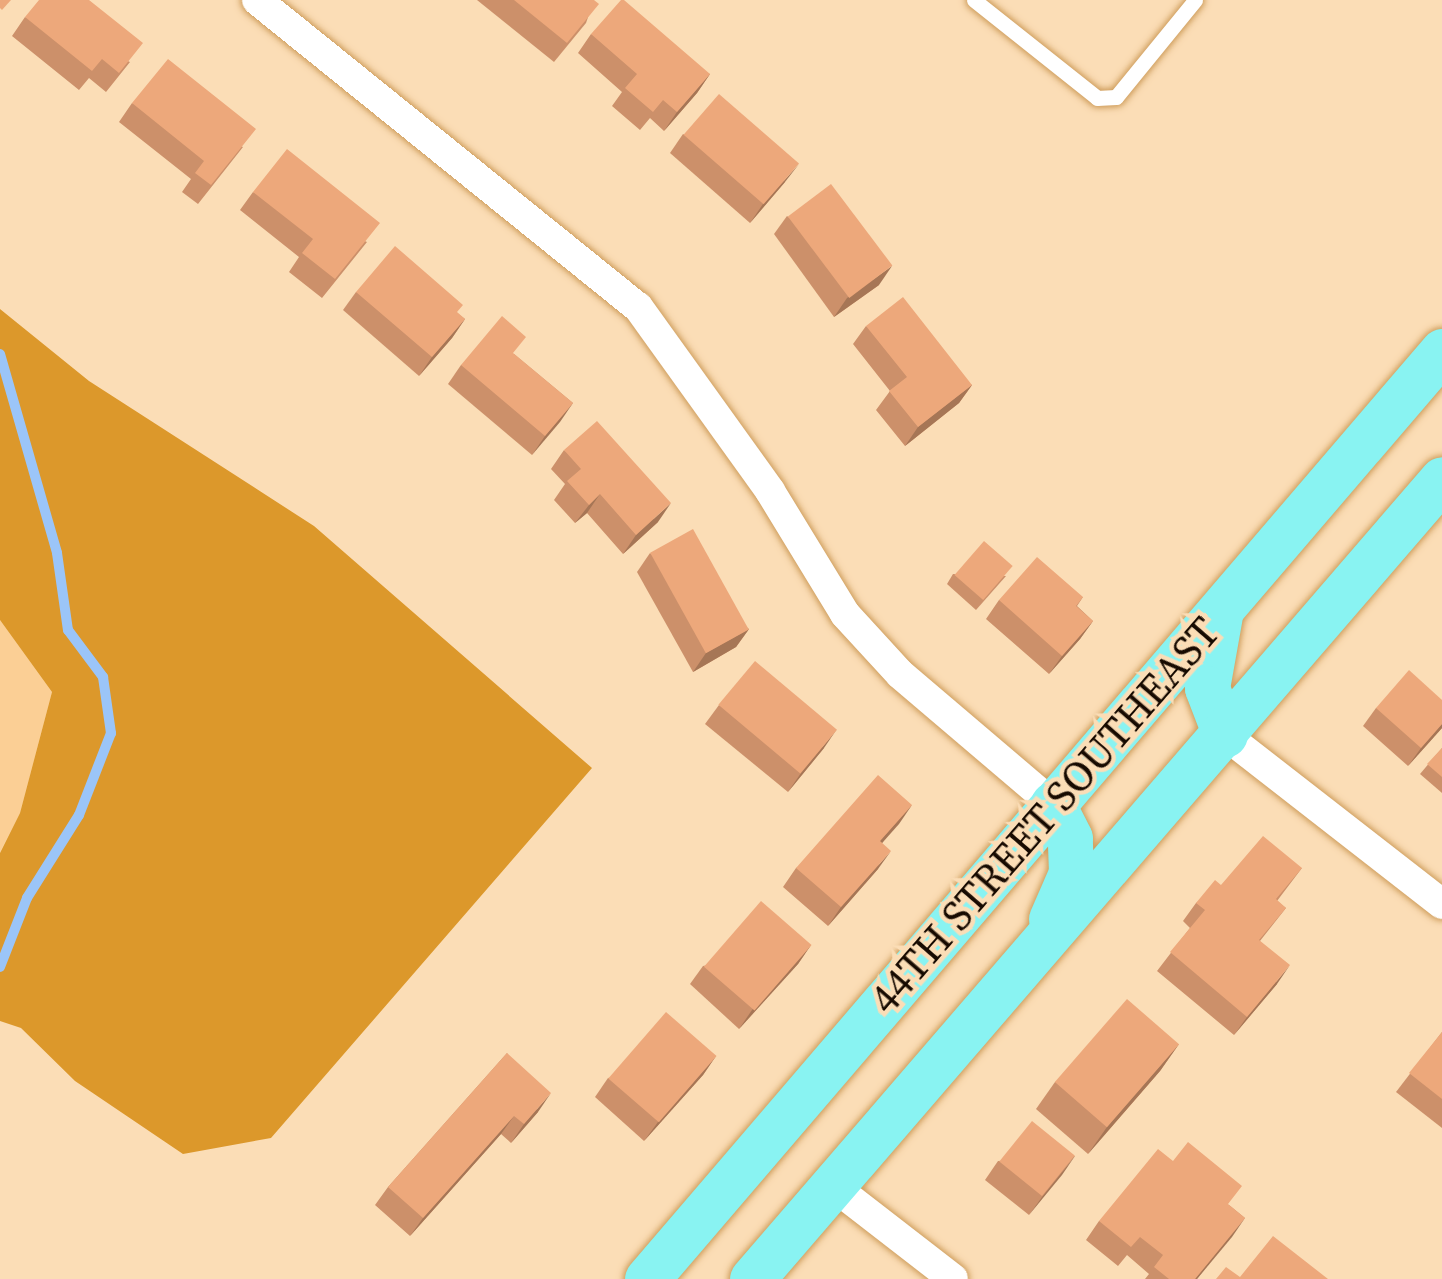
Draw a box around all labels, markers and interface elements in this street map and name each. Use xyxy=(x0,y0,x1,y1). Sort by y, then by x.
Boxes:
street label: 44TH STREET SOUTHEAST xyxy=(858,607,1230,1023)

